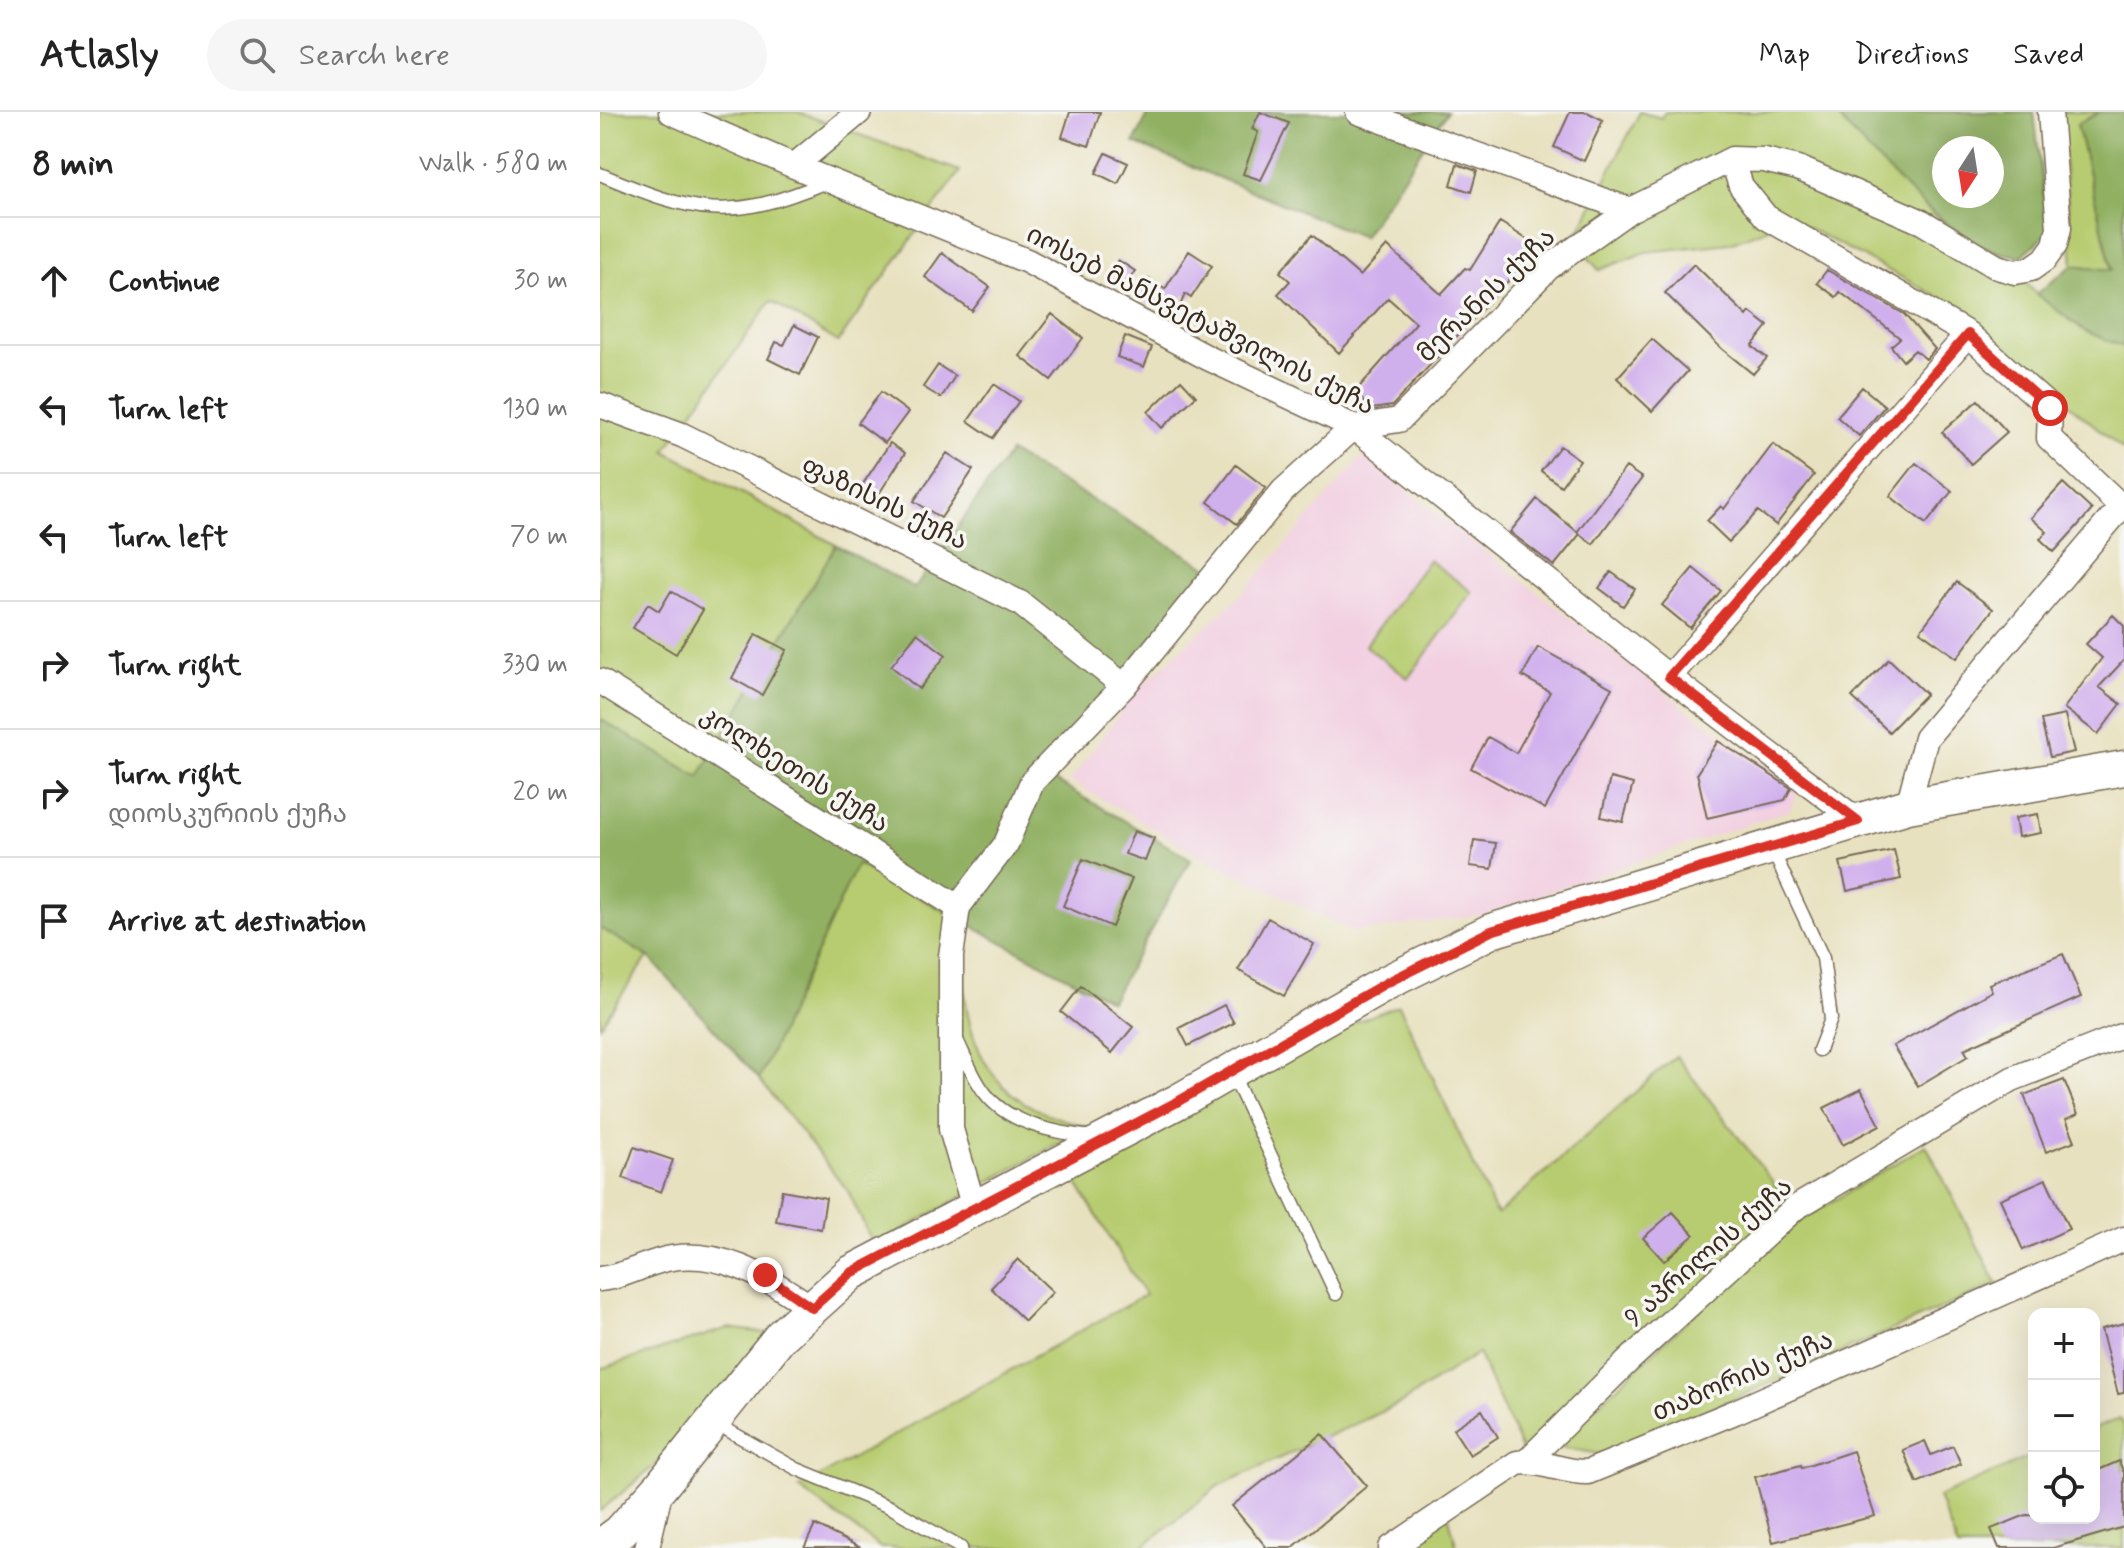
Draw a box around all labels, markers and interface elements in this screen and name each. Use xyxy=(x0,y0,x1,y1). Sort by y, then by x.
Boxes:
search box xyxy=(207,19,767,91)
text: Atlasly xyxy=(40,31,159,80)
icon: search xyxy=(235,33,279,77)
text: Search here xyxy=(299,36,450,75)
text: Map xyxy=(1759,37,1810,74)
text: Directions xyxy=(1854,37,1969,74)
text: Saved xyxy=(2013,37,2084,74)
north arrow xyxy=(1932,136,2004,208)
text: 8 min xyxy=(32,142,114,187)
text: Walk · 580 m xyxy=(419,147,568,181)
street label: იოსებ მანსვეტაშვილის ქუჩა xyxy=(1020,218,1380,424)
street label: მერანის ქუჩა xyxy=(1411,221,1563,371)
icon: ahead xyxy=(32,259,76,303)
text: Continue xyxy=(108,262,220,301)
text: 30 m xyxy=(514,264,568,298)
icon: left xyxy=(32,387,76,431)
text: Turn left xyxy=(108,390,228,429)
route start xyxy=(2032,390,2068,426)
text: 130 m xyxy=(502,392,568,426)
street label: ფაზისის ქუჩა xyxy=(795,449,973,559)
icon: left xyxy=(32,515,76,559)
text: Turn left xyxy=(108,518,228,557)
text: 70 m xyxy=(510,520,568,554)
icon: right xyxy=(32,643,76,687)
text: Turn right xyxy=(108,646,241,685)
text: 330 m xyxy=(502,648,568,682)
street label: კოლხეთის ქუჩა xyxy=(693,698,895,842)
text: Turn right xyxy=(108,755,241,794)
icon: right xyxy=(32,771,76,815)
text: 20 m xyxy=(513,776,568,810)
text: დიოსკურიის ქუჩა xyxy=(108,798,347,832)
icon: arrive xyxy=(32,899,76,943)
text: Arrive at destination xyxy=(108,902,366,941)
street label: 9 აპრილის ქუჩა xyxy=(1618,1171,1800,1335)
route end xyxy=(747,1257,783,1293)
map controls xyxy=(2028,1308,2100,1524)
button: + xyxy=(2028,1308,2100,1380)
street label: თაბორის ქუჩა xyxy=(1647,1324,1839,1430)
button: − xyxy=(2028,1380,2100,1452)
button: locate xyxy=(2028,1452,2100,1524)

